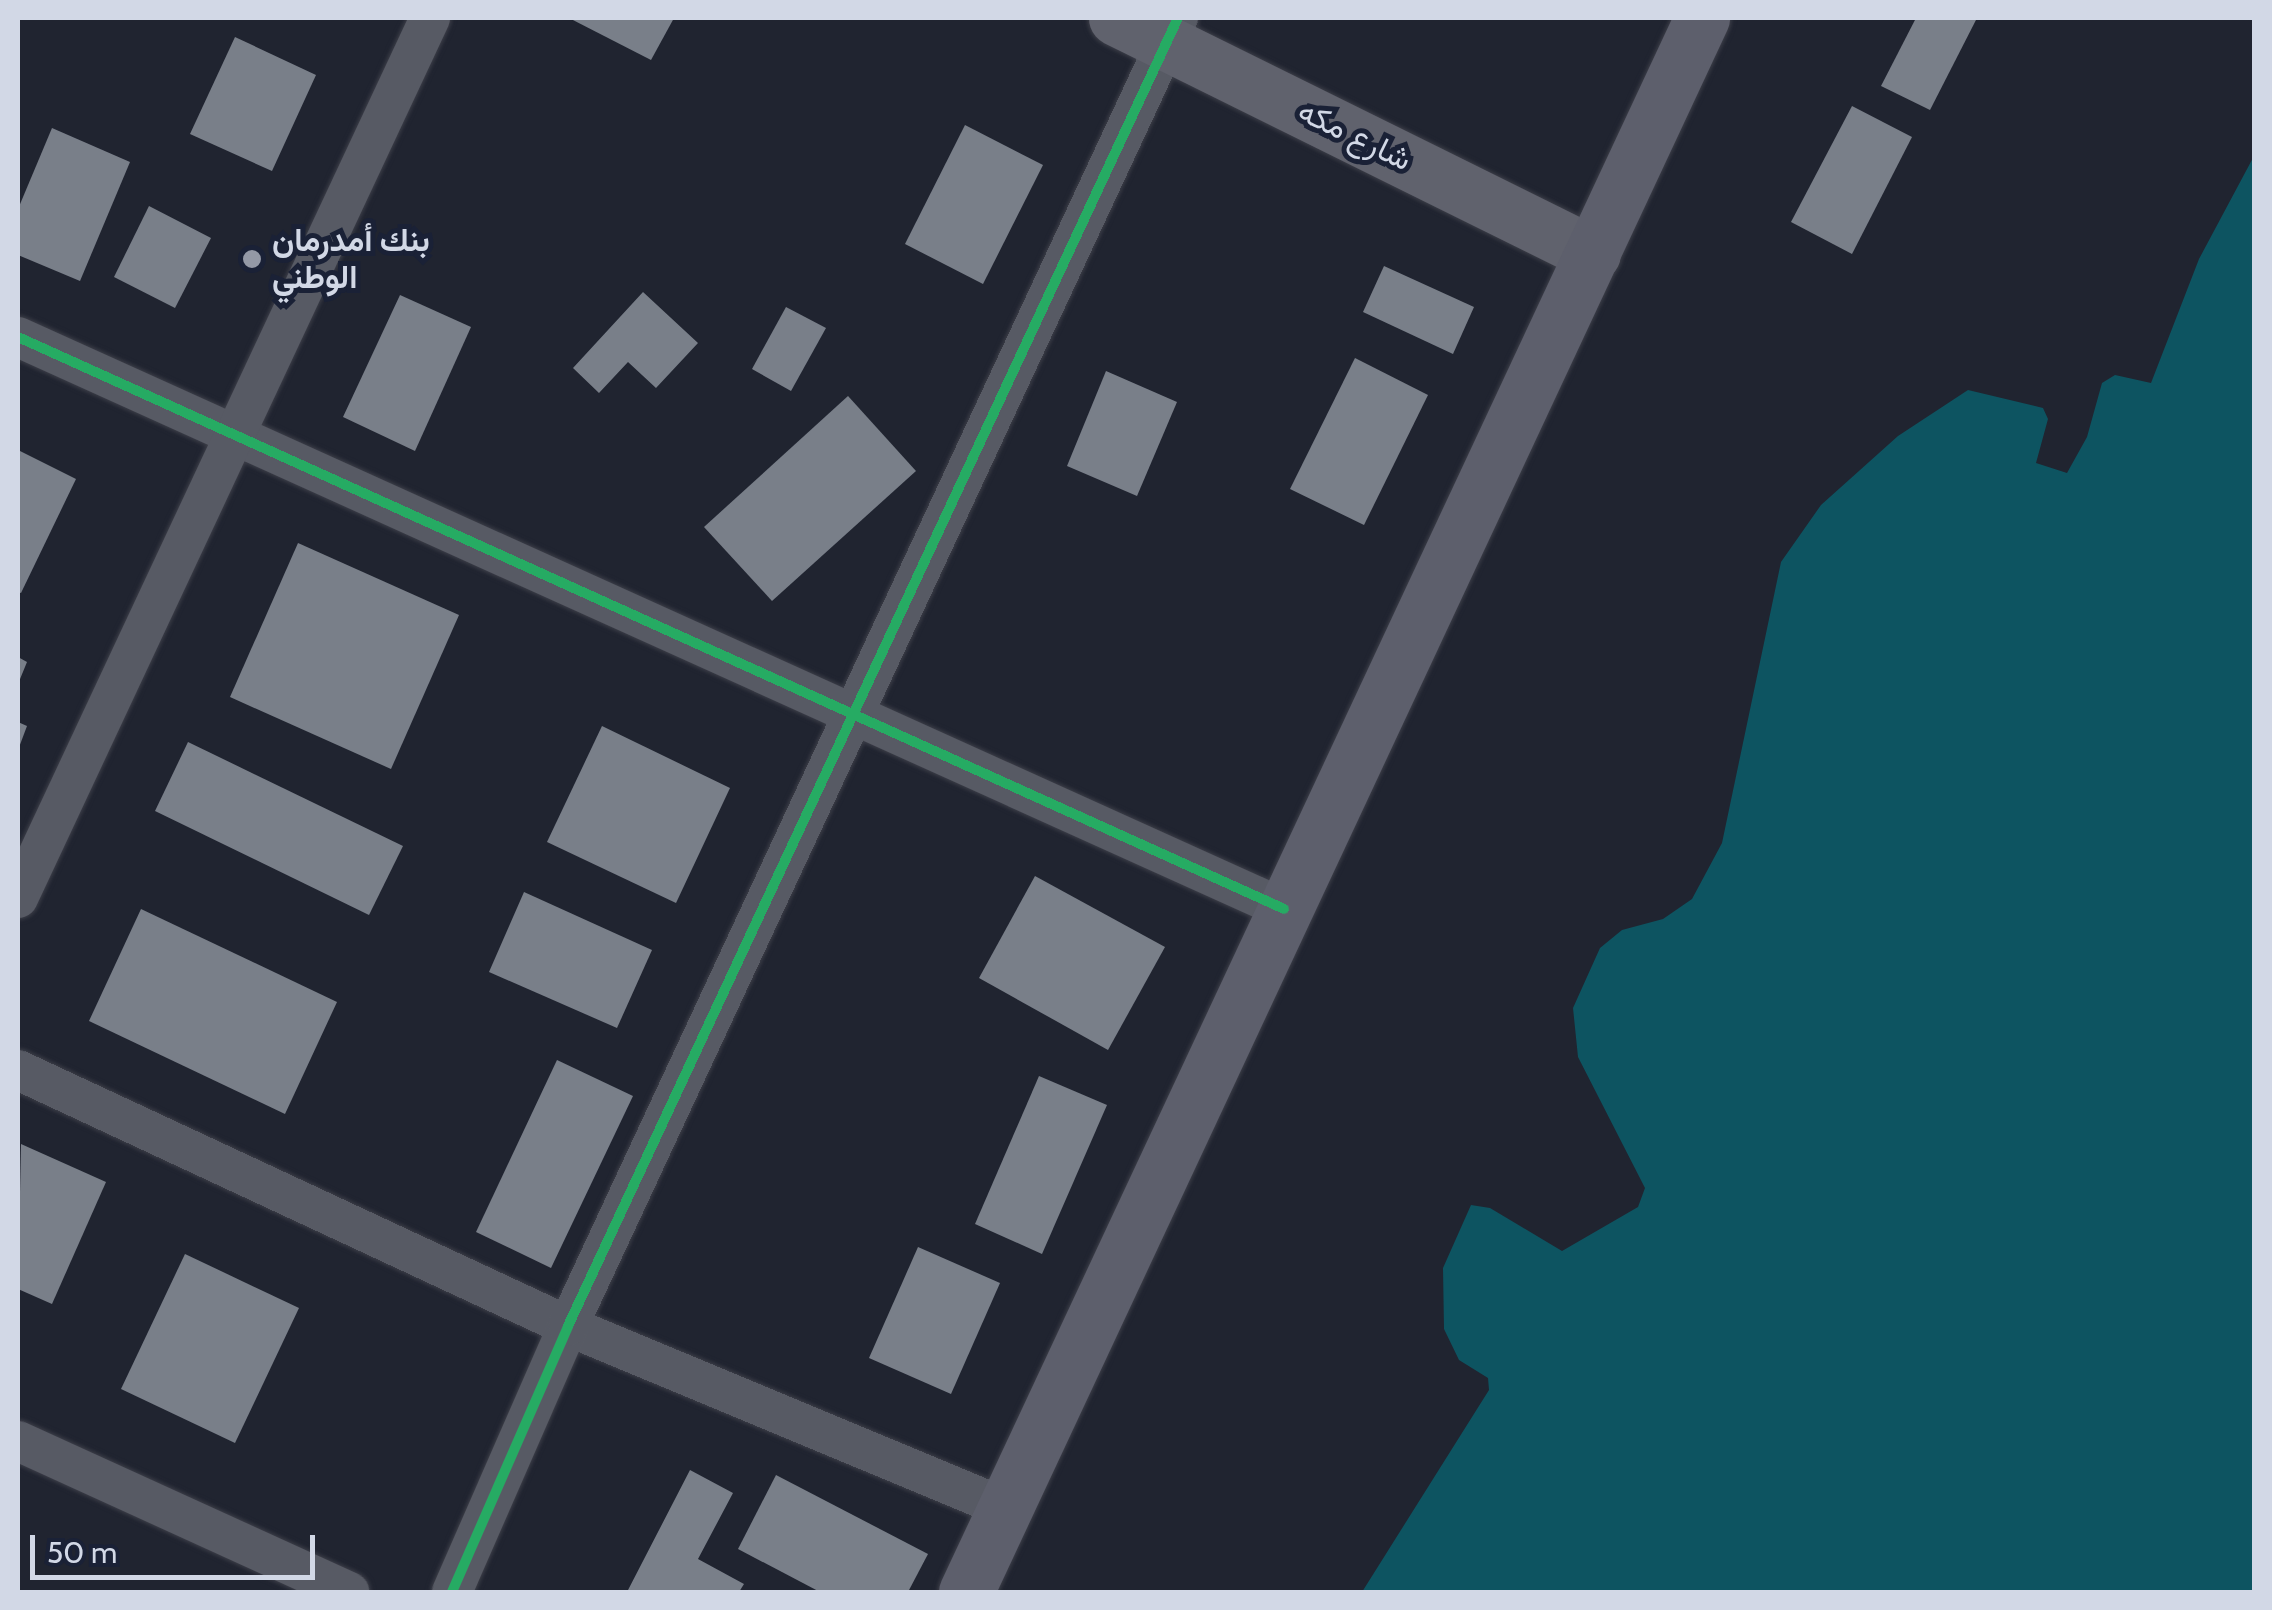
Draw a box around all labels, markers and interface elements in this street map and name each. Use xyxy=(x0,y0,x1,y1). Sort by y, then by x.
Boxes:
street label: شارع مكه xyxy=(1292,91,1418,179)
place label: بنك أمدرمان الوطني xyxy=(272,222,430,297)
marker: بنك أمدرمان الوطني xyxy=(241,248,263,270)
scale bar xyxy=(35,1515,320,1577)
text: 50 m xyxy=(47,1534,117,1571)

